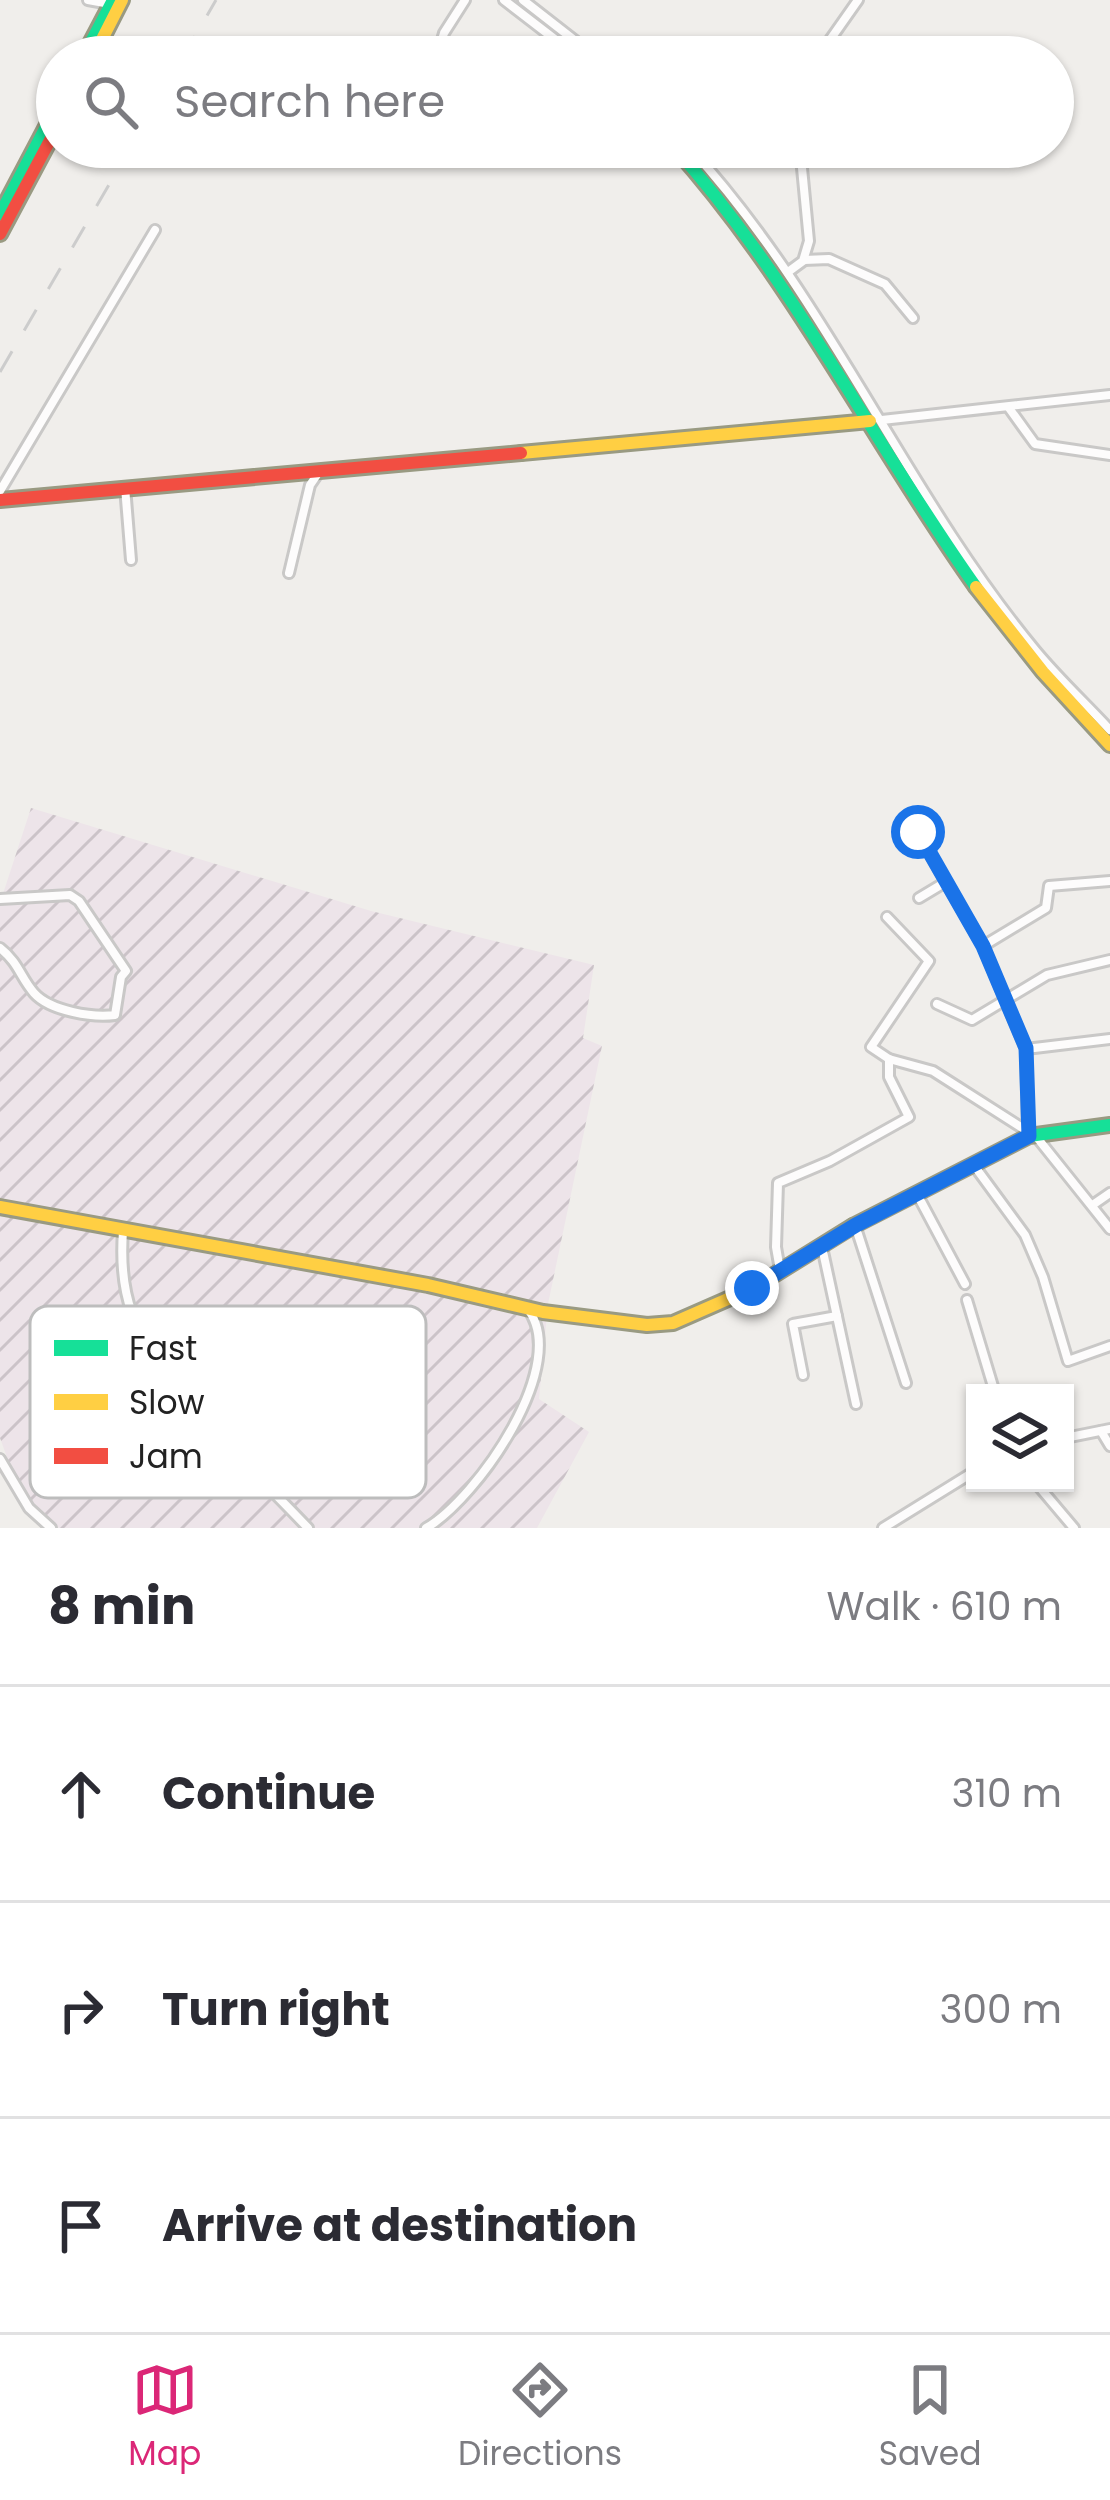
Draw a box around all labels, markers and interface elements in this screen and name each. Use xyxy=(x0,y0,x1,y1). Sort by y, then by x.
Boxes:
search box xyxy=(36,36,1074,168)
icon: search xyxy=(78,69,144,135)
text: Search here xyxy=(174,70,445,133)
route start xyxy=(891,805,945,859)
route end xyxy=(725,1261,779,1315)
legend xyxy=(30,1306,426,1498)
text: Fast xyxy=(129,1325,197,1372)
text: Slow xyxy=(129,1379,205,1426)
map controls xyxy=(966,1384,1074,1492)
button: layers xyxy=(966,1384,1074,1492)
text: Jam xyxy=(129,1433,203,1480)
text: 8 min xyxy=(48,1570,195,1642)
text: Walk · 610 m xyxy=(826,1579,1062,1634)
icon: ahead xyxy=(48,1761,114,1827)
text: Continue xyxy=(162,1762,375,1825)
text: 310 m xyxy=(951,1766,1062,1821)
icon: right xyxy=(48,1977,114,2043)
text: Turn right xyxy=(162,1978,390,2041)
text: 300 m xyxy=(939,1982,1062,2037)
icon: arrive xyxy=(48,2193,114,2259)
text: Arrive at destination xyxy=(162,2194,637,2257)
tab: Map xyxy=(128,2357,201,2479)
tab: Directions xyxy=(458,2357,622,2479)
tab: Saved xyxy=(879,2357,982,2479)

